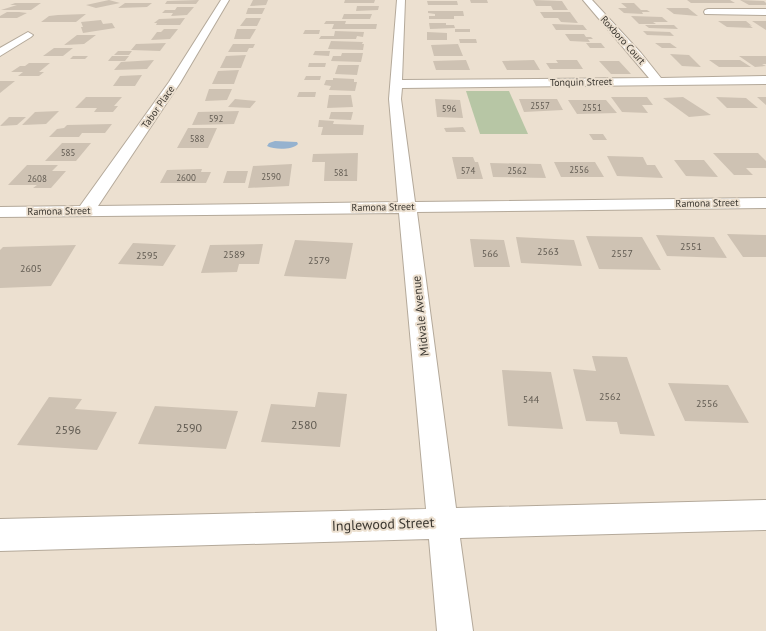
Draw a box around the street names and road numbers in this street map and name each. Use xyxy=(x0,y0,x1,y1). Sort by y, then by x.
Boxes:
street label: Roxboro Court xyxy=(598,13,649,68)
street label: Tonquin Street xyxy=(550,75,613,89)
street label: Tabor Place xyxy=(139,83,177,131)
street label: Ramona Street xyxy=(675,196,739,210)
street label: Ramona Street xyxy=(351,200,415,214)
street label: Ramona Street xyxy=(27,204,91,218)
street label: Midvale Avenue xyxy=(408,275,432,357)
street label: Inglewood Street xyxy=(331,513,435,535)

